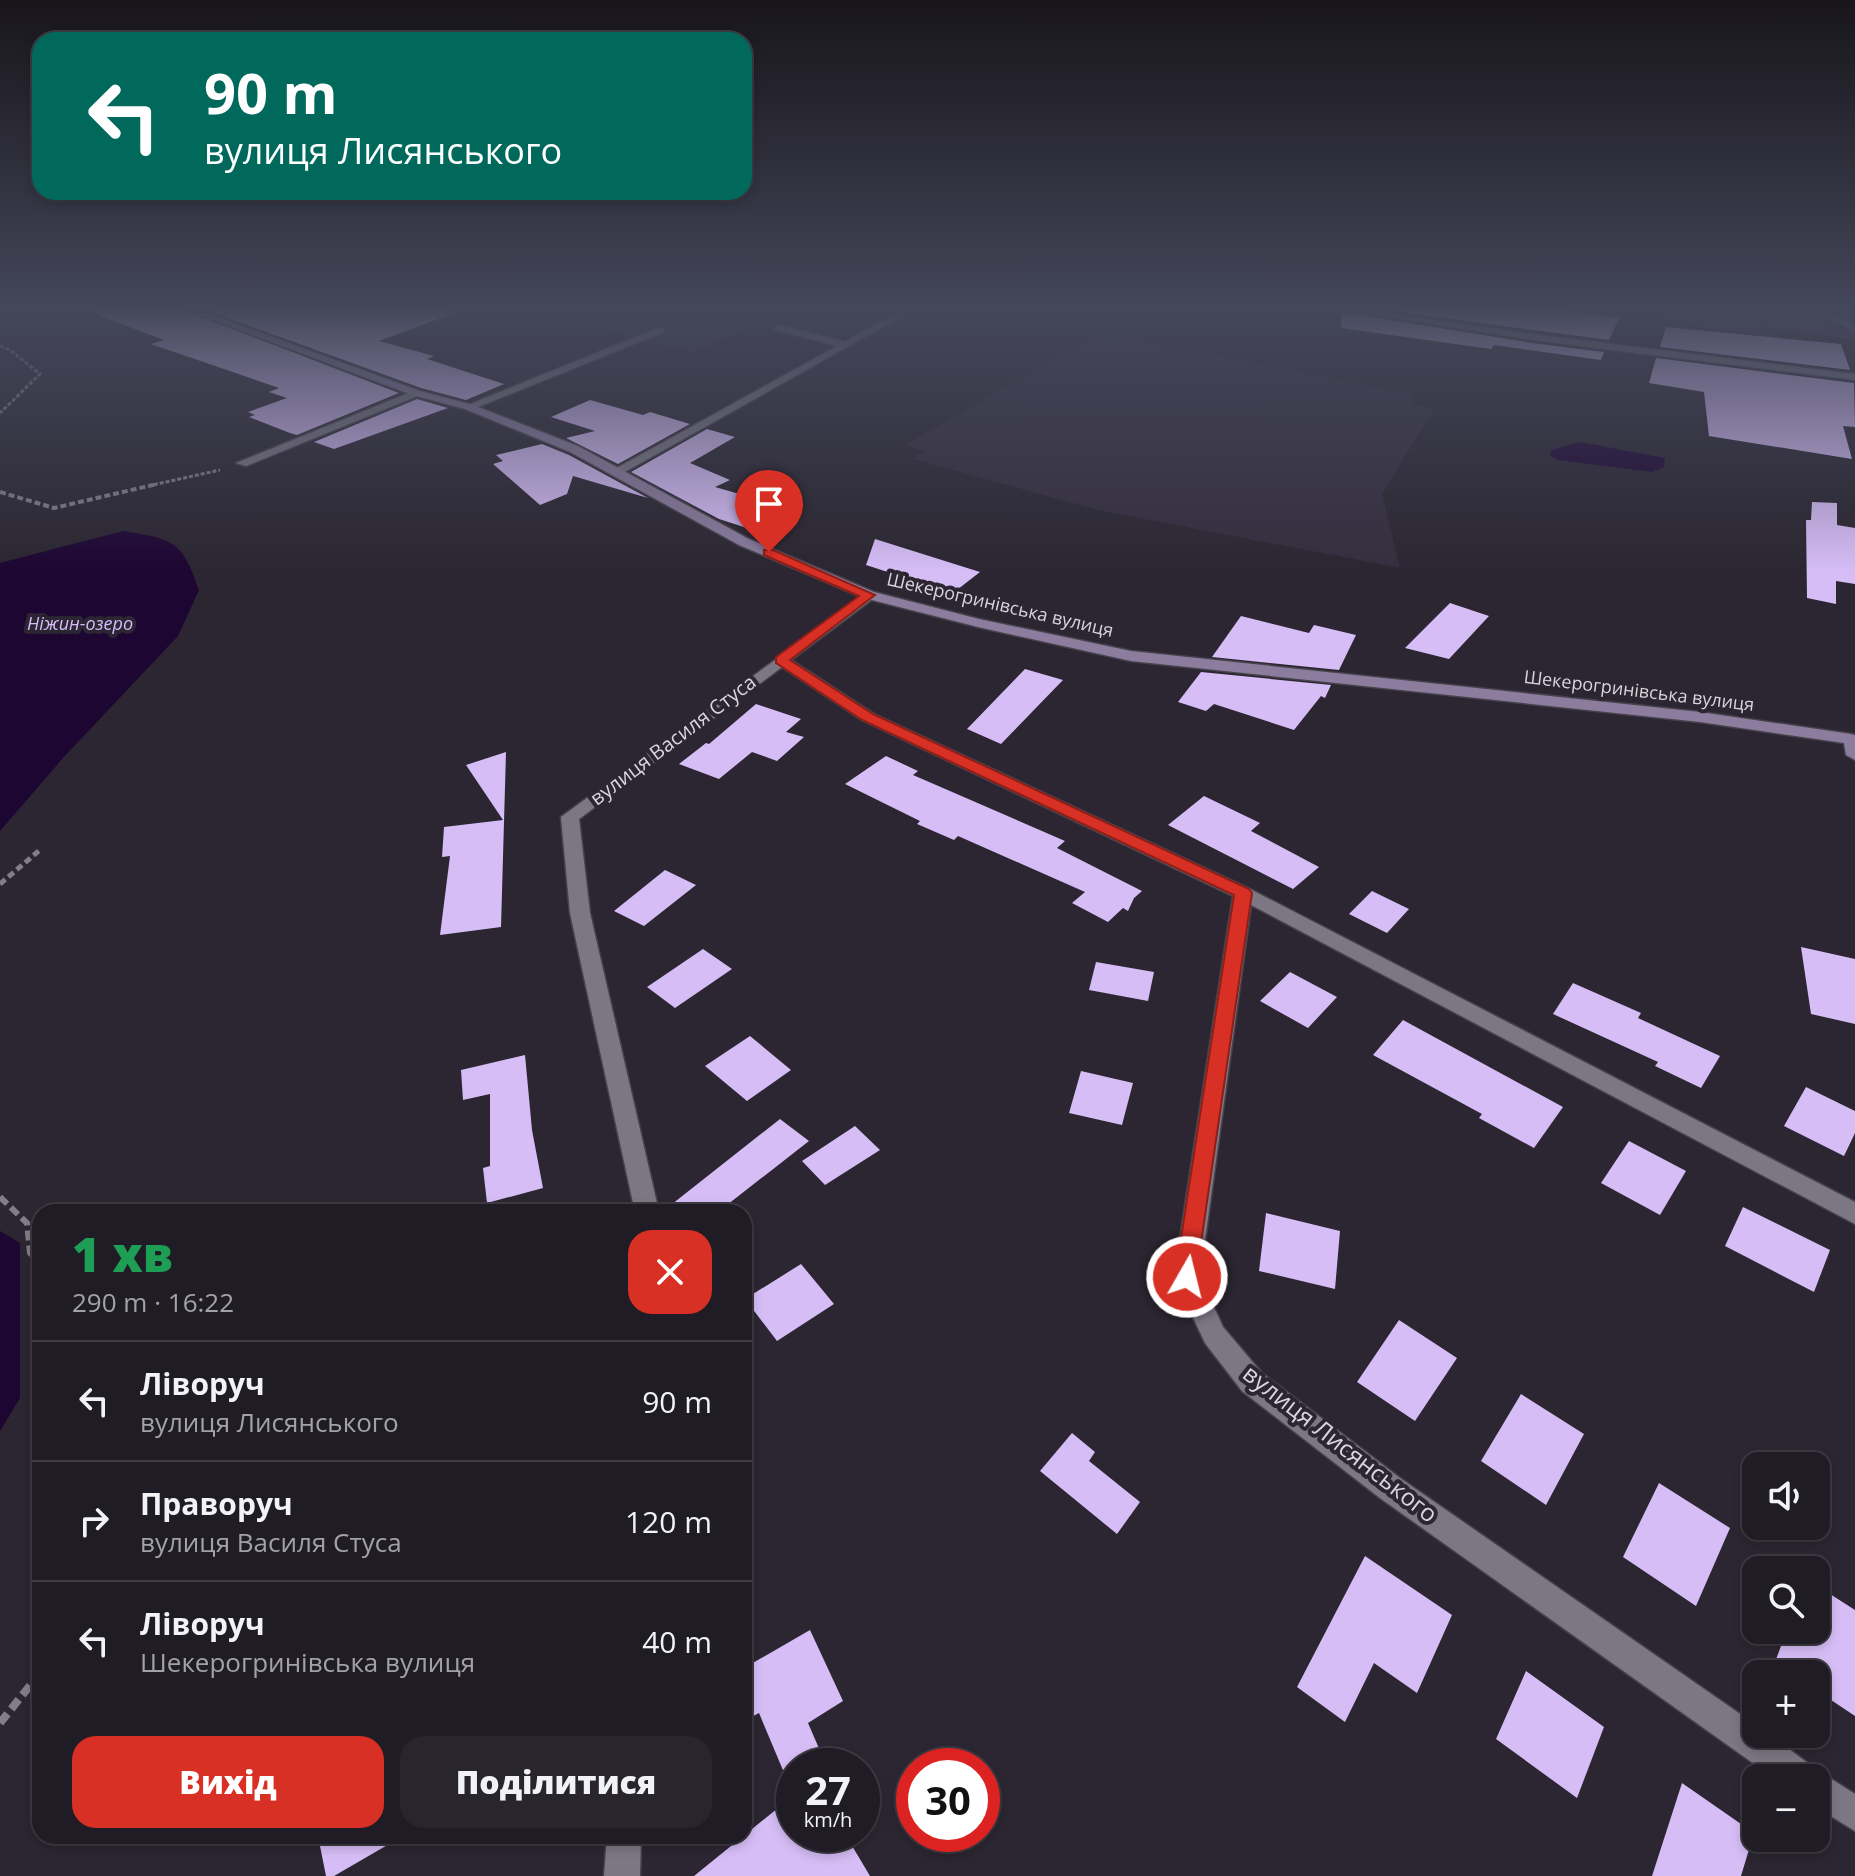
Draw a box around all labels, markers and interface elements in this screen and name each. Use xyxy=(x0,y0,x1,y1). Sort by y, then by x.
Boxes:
text: 90 m xyxy=(204,54,338,130)
icon: left xyxy=(72,64,176,168)
text: вулиця Лисянського xyxy=(204,126,562,175)
pin xyxy=(735,470,803,552)
icon: arrive xyxy=(747,482,791,526)
street label: Шекерогринівська вулиця xyxy=(885,566,1116,642)
water label: Ніжин-озеро xyxy=(27,611,133,635)
street label: Шекерогринівська вулиця xyxy=(1523,664,1756,716)
street label: вулиця Василя Стуса xyxy=(584,668,761,811)
text: 1 хв xyxy=(72,1221,173,1286)
button: close xyxy=(628,1230,712,1314)
position arrow xyxy=(1145,1235,1229,1319)
text: 290 m · 16:22 xyxy=(72,1284,234,1320)
street label: вулиця Лисянського xyxy=(1237,1356,1445,1529)
text: Ліворуч xyxy=(140,1363,265,1404)
icon: left xyxy=(72,1379,116,1423)
text: 90 m xyxy=(642,1381,712,1422)
text: вулиця Лисянського xyxy=(140,1404,399,1440)
map controls xyxy=(1742,1452,1830,1852)
button: sound xyxy=(1742,1452,1830,1540)
text: Праворуч xyxy=(140,1483,293,1524)
icon: right xyxy=(72,1499,116,1543)
text: 120 m xyxy=(625,1501,712,1542)
text: вулиця Василя Стуса xyxy=(140,1524,402,1560)
button: search xyxy=(1742,1556,1830,1644)
text: Ліворуч xyxy=(140,1603,265,1644)
icon: left xyxy=(72,1619,116,1663)
text: 40 m xyxy=(642,1621,712,1662)
text: Шекерогринівська вулиця xyxy=(140,1644,475,1680)
button: + xyxy=(1742,1660,1830,1748)
button: Вихід xyxy=(72,1736,384,1828)
button: Поділитися xyxy=(400,1736,712,1828)
speed limit sign: 30 xyxy=(896,1748,1000,1852)
text: 27 xyxy=(805,1762,851,1817)
button: − xyxy=(1742,1764,1830,1852)
text: km/h xyxy=(804,1806,852,1833)

